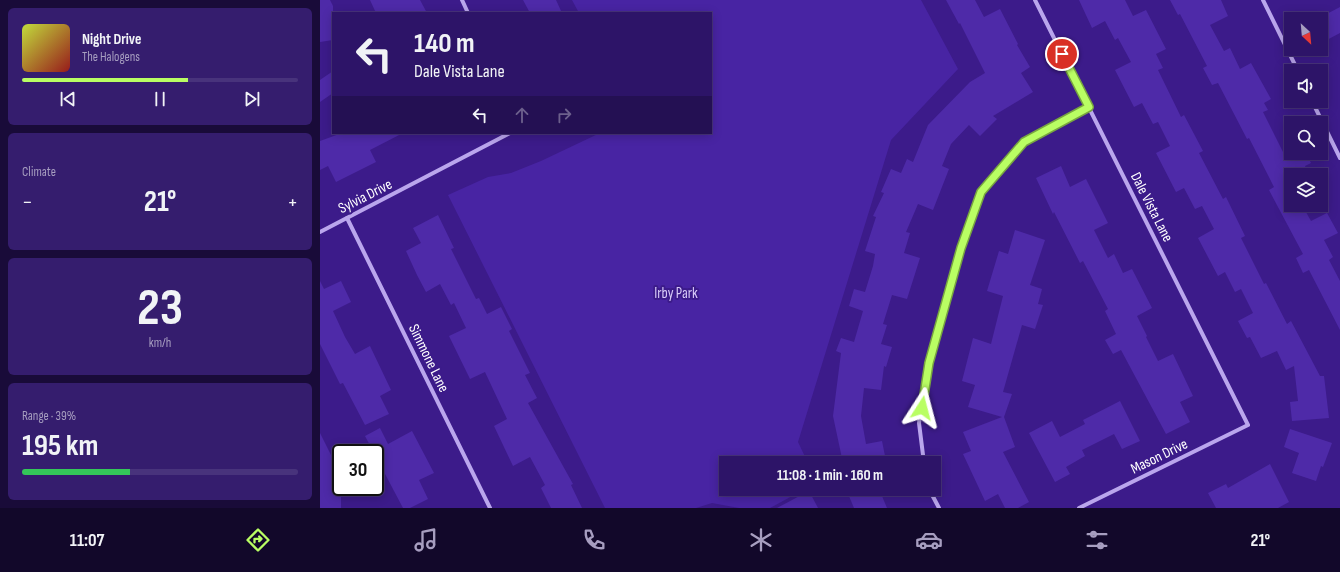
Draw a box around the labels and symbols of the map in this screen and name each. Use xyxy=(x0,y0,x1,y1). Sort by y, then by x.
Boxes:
north arrow xyxy=(1284,12,1328,56)
pin xyxy=(1045,37,1079,71)
street label: Dale Vista Lane xyxy=(1126,169,1177,245)
street label: Sylvia Drive xyxy=(335,175,395,218)
park label: Irby Park xyxy=(654,284,698,303)
street label: Simmone Lane xyxy=(404,321,453,395)
position arrow xyxy=(901,387,943,429)
street label: Mason Drive xyxy=(1128,434,1191,478)
speed limit sign: 30 xyxy=(332,444,384,496)

